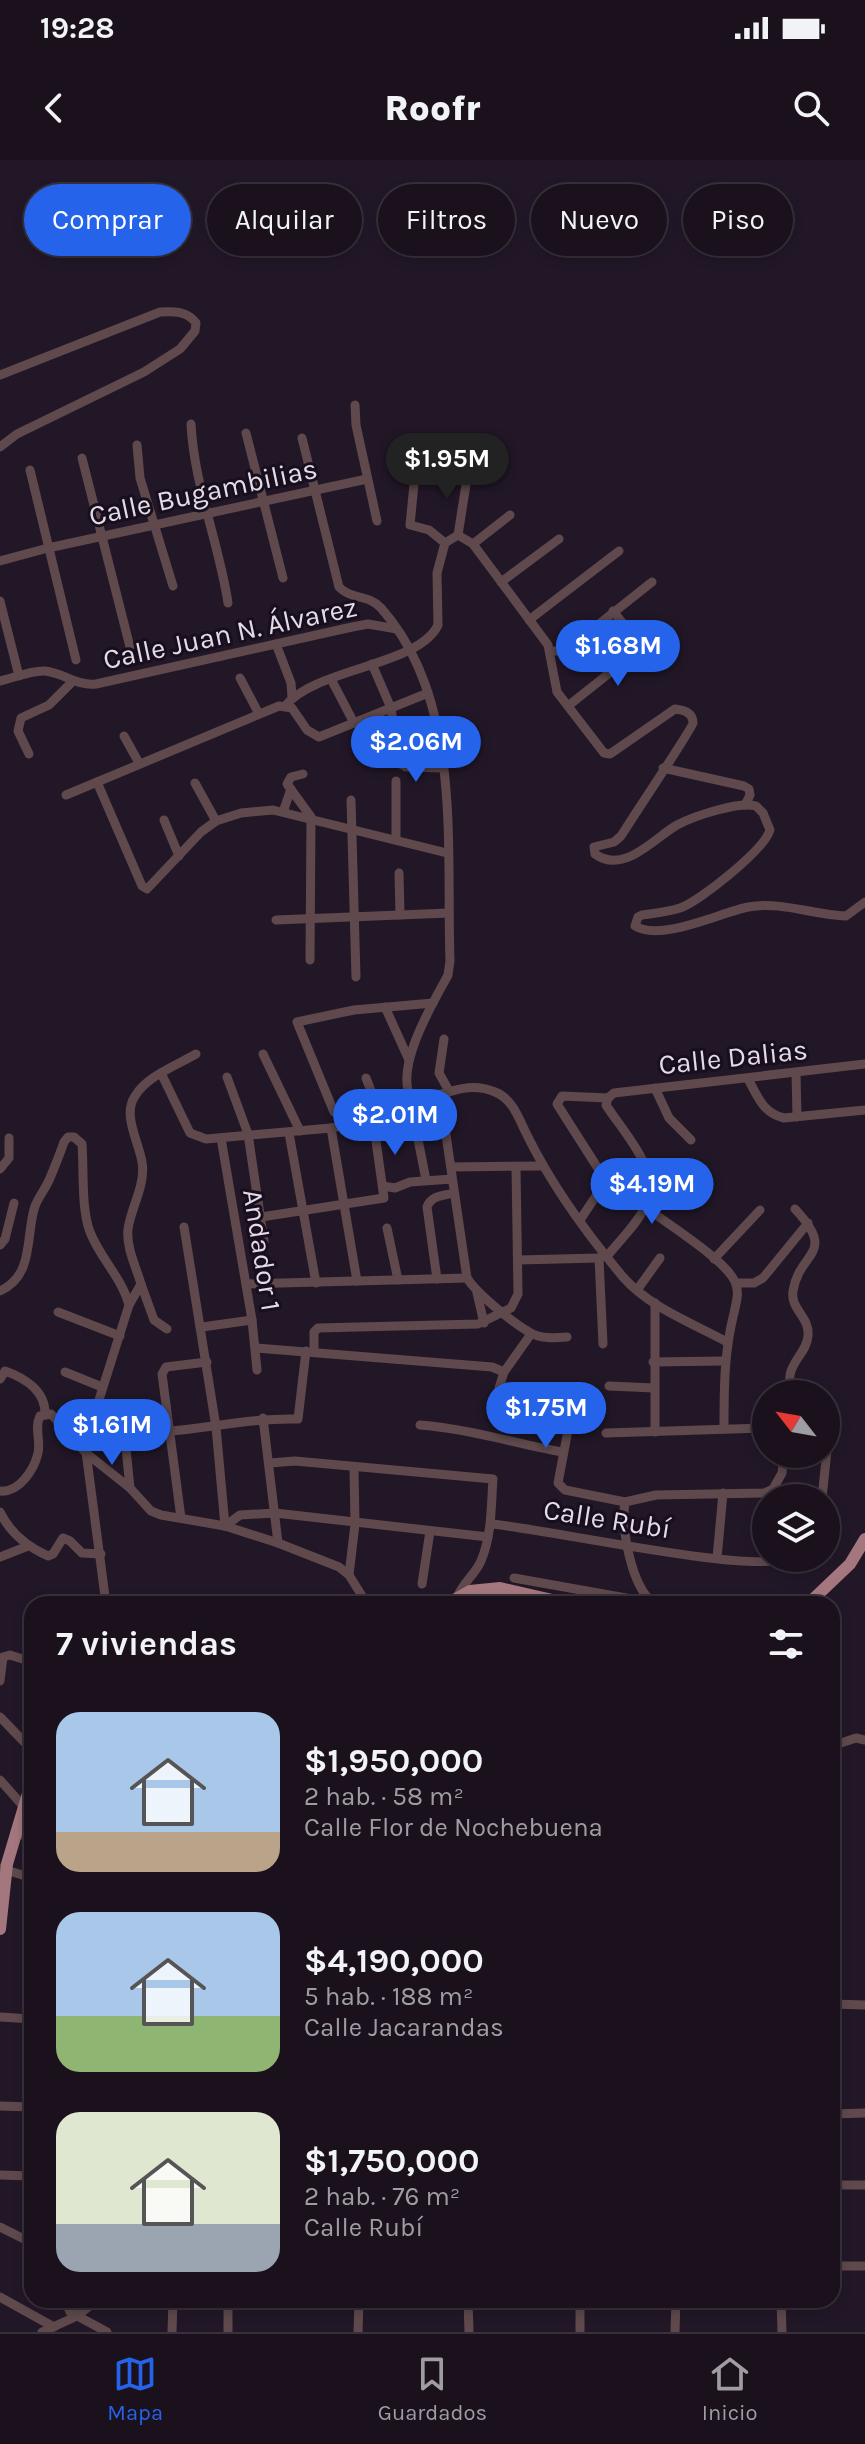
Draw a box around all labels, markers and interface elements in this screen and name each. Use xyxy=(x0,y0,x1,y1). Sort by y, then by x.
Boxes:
text: 19:28 xyxy=(40,10,115,46)
icon: back xyxy=(32,86,76,130)
icon: search xyxy=(789,86,833,130)
text: Roofr xyxy=(384,87,481,129)
chip: Comprar xyxy=(24,184,191,256)
chip: Alquilar xyxy=(207,184,362,256)
chip: Filtros xyxy=(378,184,515,256)
chip: Nuevo xyxy=(531,184,667,256)
chip: Piso xyxy=(683,184,793,256)
pin: $1.95M xyxy=(382,433,512,501)
text: $1.95M xyxy=(404,443,490,474)
street label: Calle Bugambilias xyxy=(86,452,320,532)
street label: Calle Juan N. Álvarez xyxy=(100,589,360,676)
pin: $1.68M xyxy=(553,620,683,688)
text: $1.68M xyxy=(574,630,662,661)
pin: $2.06M xyxy=(351,716,481,784)
text: $2.06M xyxy=(369,726,463,757)
street label: Calle Dalias xyxy=(657,1033,809,1081)
pin: $2.01M xyxy=(330,1089,460,1157)
text: $2.01M xyxy=(351,1099,439,1130)
pin: $4.19M xyxy=(587,1158,717,1226)
text: $4.19M xyxy=(609,1168,695,1199)
street label: Andador 1 xyxy=(236,1187,288,1313)
north arrow xyxy=(752,1380,840,1468)
map controls xyxy=(752,1380,840,1572)
pin: $1.75M xyxy=(481,1382,611,1450)
text: $1.75M xyxy=(504,1392,588,1423)
pin: $1.61M xyxy=(47,1399,177,1467)
text: $1.61M xyxy=(72,1409,152,1440)
button: layers xyxy=(752,1484,840,1572)
street label: Calle Rubí xyxy=(541,1493,674,1545)
icon: filters xyxy=(764,1622,808,1666)
text: 7 viviendas xyxy=(56,1624,237,1664)
text: $1,950,000 xyxy=(304,1741,483,1781)
icon: home xyxy=(120,1744,216,1840)
text: 2 hab. · 58 m² xyxy=(304,1781,464,1812)
text: Calle Flor de Nochebuena xyxy=(304,1812,603,1843)
text: $4,190,000 xyxy=(304,1941,484,1981)
icon: home xyxy=(120,1944,216,2040)
text: 5 hab. · 188 m² xyxy=(304,1981,473,2012)
text: Calle Jacarandas xyxy=(304,2012,504,2043)
text: $1,750,000 xyxy=(304,2141,479,2181)
icon: home xyxy=(120,2144,216,2240)
text: 2 hab. · 76 m² xyxy=(304,2181,460,2212)
text: Calle Rubí xyxy=(304,2212,423,2243)
tab: Mapa xyxy=(107,2352,163,2426)
tab: Guardados xyxy=(378,2352,487,2426)
tab: Inicio xyxy=(702,2352,758,2426)

